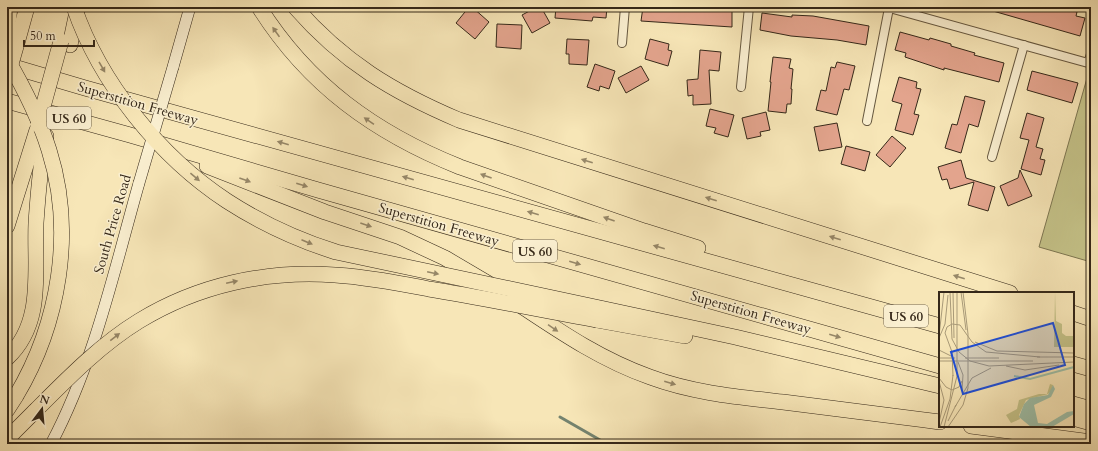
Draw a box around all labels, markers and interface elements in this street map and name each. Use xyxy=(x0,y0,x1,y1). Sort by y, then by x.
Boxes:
scale bar xyxy=(24,22,94,48)
one-way arrow xyxy=(272,26,280,37)
text: 50 m xyxy=(30,28,57,44)
one-way arrow xyxy=(99,61,106,73)
street label: Superstition Freeway xyxy=(75,77,201,130)
road number: US 60 xyxy=(47,107,91,129)
one-way arrow xyxy=(364,117,374,125)
one-way arrow xyxy=(277,140,289,146)
one-way arrow xyxy=(581,157,593,163)
street label: South Price Road xyxy=(89,172,136,276)
one-way arrow xyxy=(190,172,200,181)
one-way arrow xyxy=(480,173,492,179)
one-way arrow xyxy=(402,175,414,181)
one-way arrow xyxy=(239,178,251,184)
one-way arrow xyxy=(296,182,308,188)
one-way arrow xyxy=(705,196,717,202)
street label: Superstition Freeway xyxy=(376,198,502,251)
one-way arrow xyxy=(527,210,539,216)
one-way arrow xyxy=(603,215,615,221)
one-way arrow xyxy=(361,223,373,229)
one-way arrow xyxy=(829,235,841,241)
one-way arrow xyxy=(301,239,312,245)
road number: US 60 xyxy=(513,240,557,262)
one-way arrow xyxy=(652,244,665,250)
one-way arrow xyxy=(570,260,582,266)
one-way arrow xyxy=(427,270,439,276)
one-way arrow xyxy=(953,274,965,280)
one-way arrow xyxy=(226,279,238,285)
street label: Superstition Freeway xyxy=(688,286,814,339)
inset map xyxy=(939,292,1074,427)
road number: US 60 xyxy=(884,305,928,327)
one-way arrow xyxy=(548,324,559,331)
one-way arrow xyxy=(110,333,121,342)
one-way arrow xyxy=(829,333,841,339)
one-way arrow xyxy=(664,381,676,387)
north arrow xyxy=(22,389,62,429)
text: N xyxy=(38,391,52,409)

